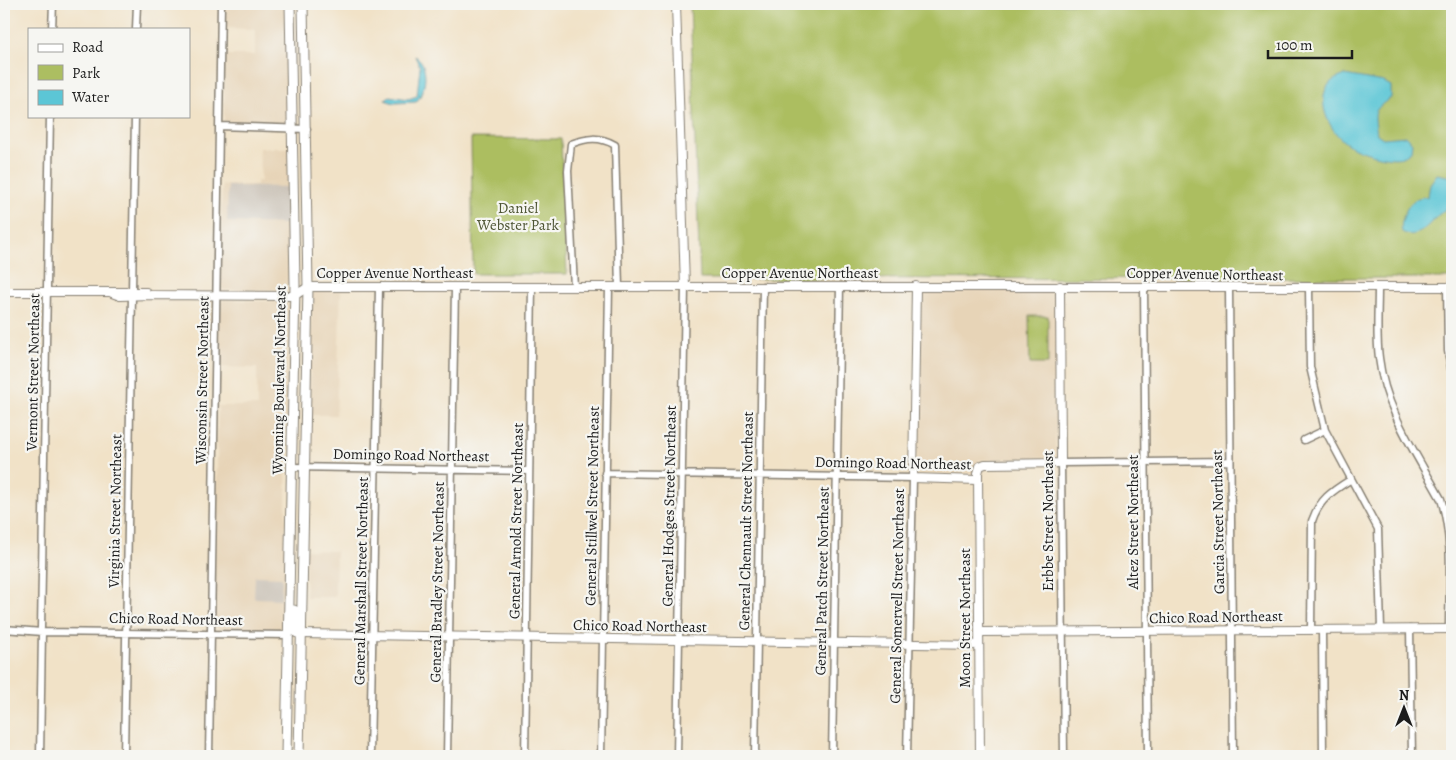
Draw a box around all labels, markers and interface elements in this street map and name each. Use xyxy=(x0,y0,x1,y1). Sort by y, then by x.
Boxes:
legend xyxy=(28,28,190,118)
scale bar xyxy=(1268,28,1352,60)
text: 100 m xyxy=(1276,35,1313,55)
text: Road xyxy=(72,37,104,57)
text: Park xyxy=(72,63,101,83)
text: Water xyxy=(71,87,109,107)
park label: Daniel Webster Park xyxy=(476,198,559,235)
street label: Copper Avenue Northeast xyxy=(317,263,473,283)
street label: Copper Avenue Northeast xyxy=(722,263,878,283)
street label: Copper Avenue Northeast xyxy=(1126,263,1284,285)
street label: Wyoming Boulevard Northeast xyxy=(267,285,291,476)
street label: Vermont Street Northeast xyxy=(22,293,44,452)
street label: Wisconsin Street Northeast xyxy=(191,296,213,465)
street label: General Hodges Street Northeast xyxy=(657,405,681,607)
street label: General Stillwel Street Northeast xyxy=(580,406,604,606)
street label: General Chennault Street Northeast xyxy=(734,411,758,631)
street label: General Arnold Street Northeast xyxy=(504,423,528,619)
street label: Virginia Street Northeast xyxy=(104,434,126,589)
street label: Domingo Road Northeast xyxy=(333,444,489,466)
street label: Garcia Street Northeast xyxy=(1207,450,1229,594)
street label: Erbbe Street Northeast xyxy=(1038,451,1058,591)
street label: Domingo Road Northeast xyxy=(815,452,971,474)
street label: Altez Street Northeast xyxy=(1123,455,1143,590)
street label: General Marshall Street Northeast xyxy=(349,477,373,685)
street label: General Bradley Street Northeast xyxy=(425,481,449,683)
street label: General Patch Street Northeast xyxy=(810,486,834,676)
street label: General Somervell Street Northeast xyxy=(885,488,909,704)
street label: Moon Street Northeast xyxy=(955,548,975,688)
street label: Chico Road Northeast xyxy=(1149,606,1283,628)
street label: Chico Road Northeast xyxy=(109,608,243,630)
street label: Chico Road Northeast xyxy=(573,615,707,637)
north arrow xyxy=(1378,682,1428,732)
text: N xyxy=(1399,686,1409,705)

